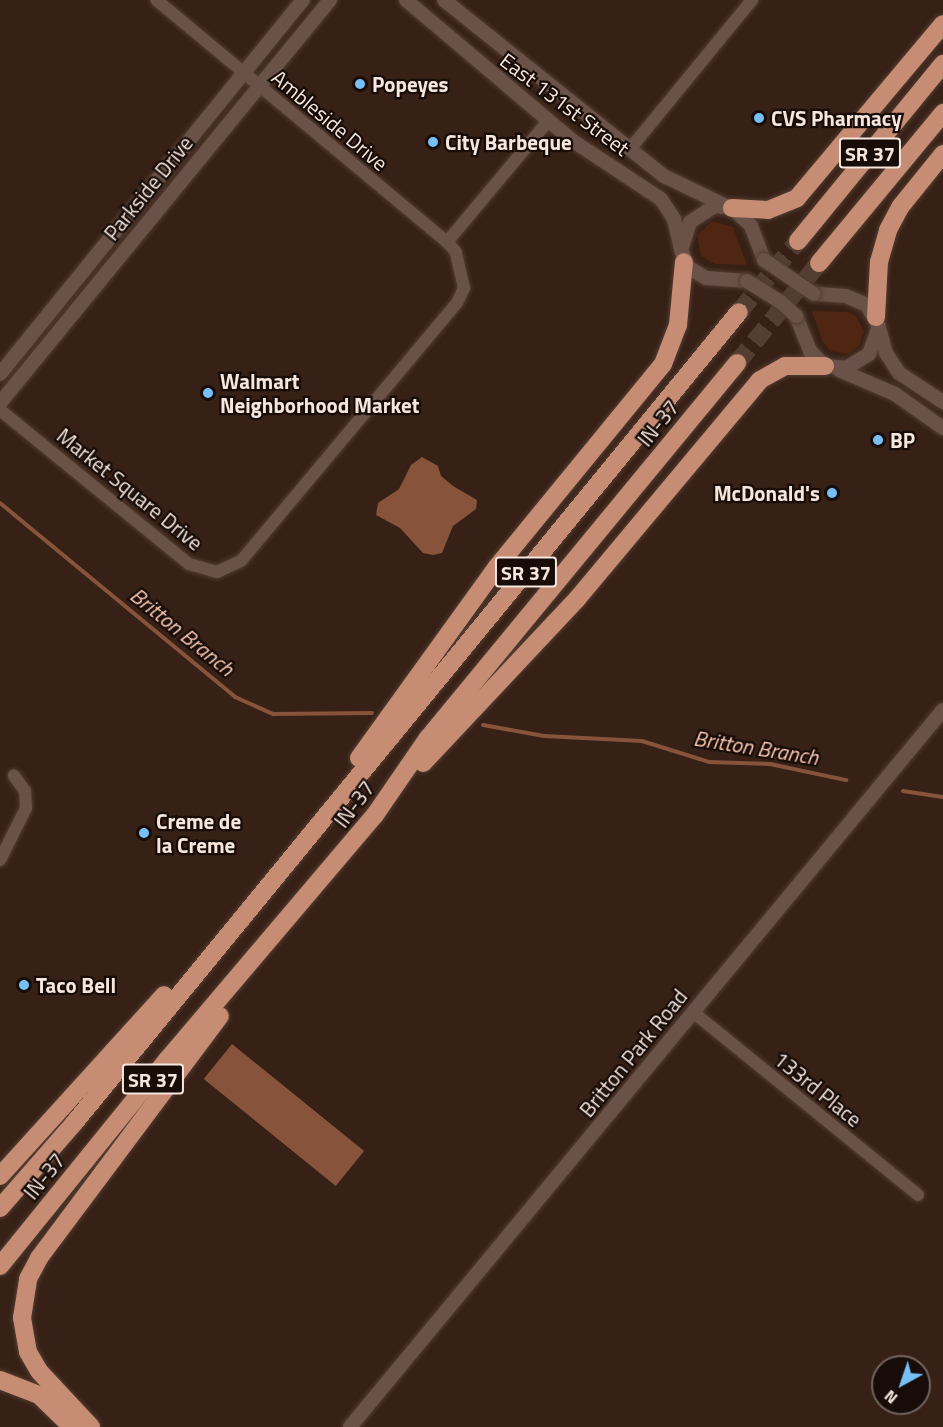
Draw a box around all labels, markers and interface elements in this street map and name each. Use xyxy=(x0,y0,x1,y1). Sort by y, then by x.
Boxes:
street label: East 131st Street xyxy=(495,47,635,161)
street label: Ambleside Drive xyxy=(267,64,393,176)
place label: Popeyes xyxy=(372,71,448,97)
marker: Popeyes xyxy=(353,77,367,91)
place label: CVS Pharmacy xyxy=(771,105,902,131)
marker: CVS Pharmacy xyxy=(752,111,766,125)
place label: City Barbeque xyxy=(445,129,572,155)
street label: Parkside Drive xyxy=(98,131,198,245)
marker: City Barbeque xyxy=(426,135,440,149)
road number: SR 37 xyxy=(838,136,902,170)
place label: Walmart Neighborhood Market xyxy=(220,368,419,418)
marker: Walmart Neighborhood Market xyxy=(201,386,215,400)
street label: IN-37 xyxy=(632,395,684,451)
street label: Market Square Drive xyxy=(52,423,208,555)
place label: BP xyxy=(890,427,915,453)
marker: BP xyxy=(871,433,885,447)
place label: McDonald's xyxy=(714,480,820,506)
marker: McDonald's xyxy=(825,486,839,500)
road number: SR 37 xyxy=(494,555,558,589)
water label: Britton Branch xyxy=(125,582,239,682)
water label: Britton Branch xyxy=(692,725,820,771)
street label: IN-37 xyxy=(328,776,380,832)
place label: Creme de la Creme xyxy=(156,808,241,858)
marker: Creme de la Creme xyxy=(137,826,151,840)
place label: Taco Bell xyxy=(36,972,116,998)
marker: Taco Bell xyxy=(17,978,31,992)
street label: Britton Park Road xyxy=(574,984,692,1122)
street label: 133rd Place xyxy=(769,1046,867,1132)
road number: SR 37 xyxy=(122,1062,184,1096)
street label: IN-37 xyxy=(18,1148,70,1204)
north arrow xyxy=(871,1355,931,1415)
text: N xyxy=(879,1384,903,1410)

